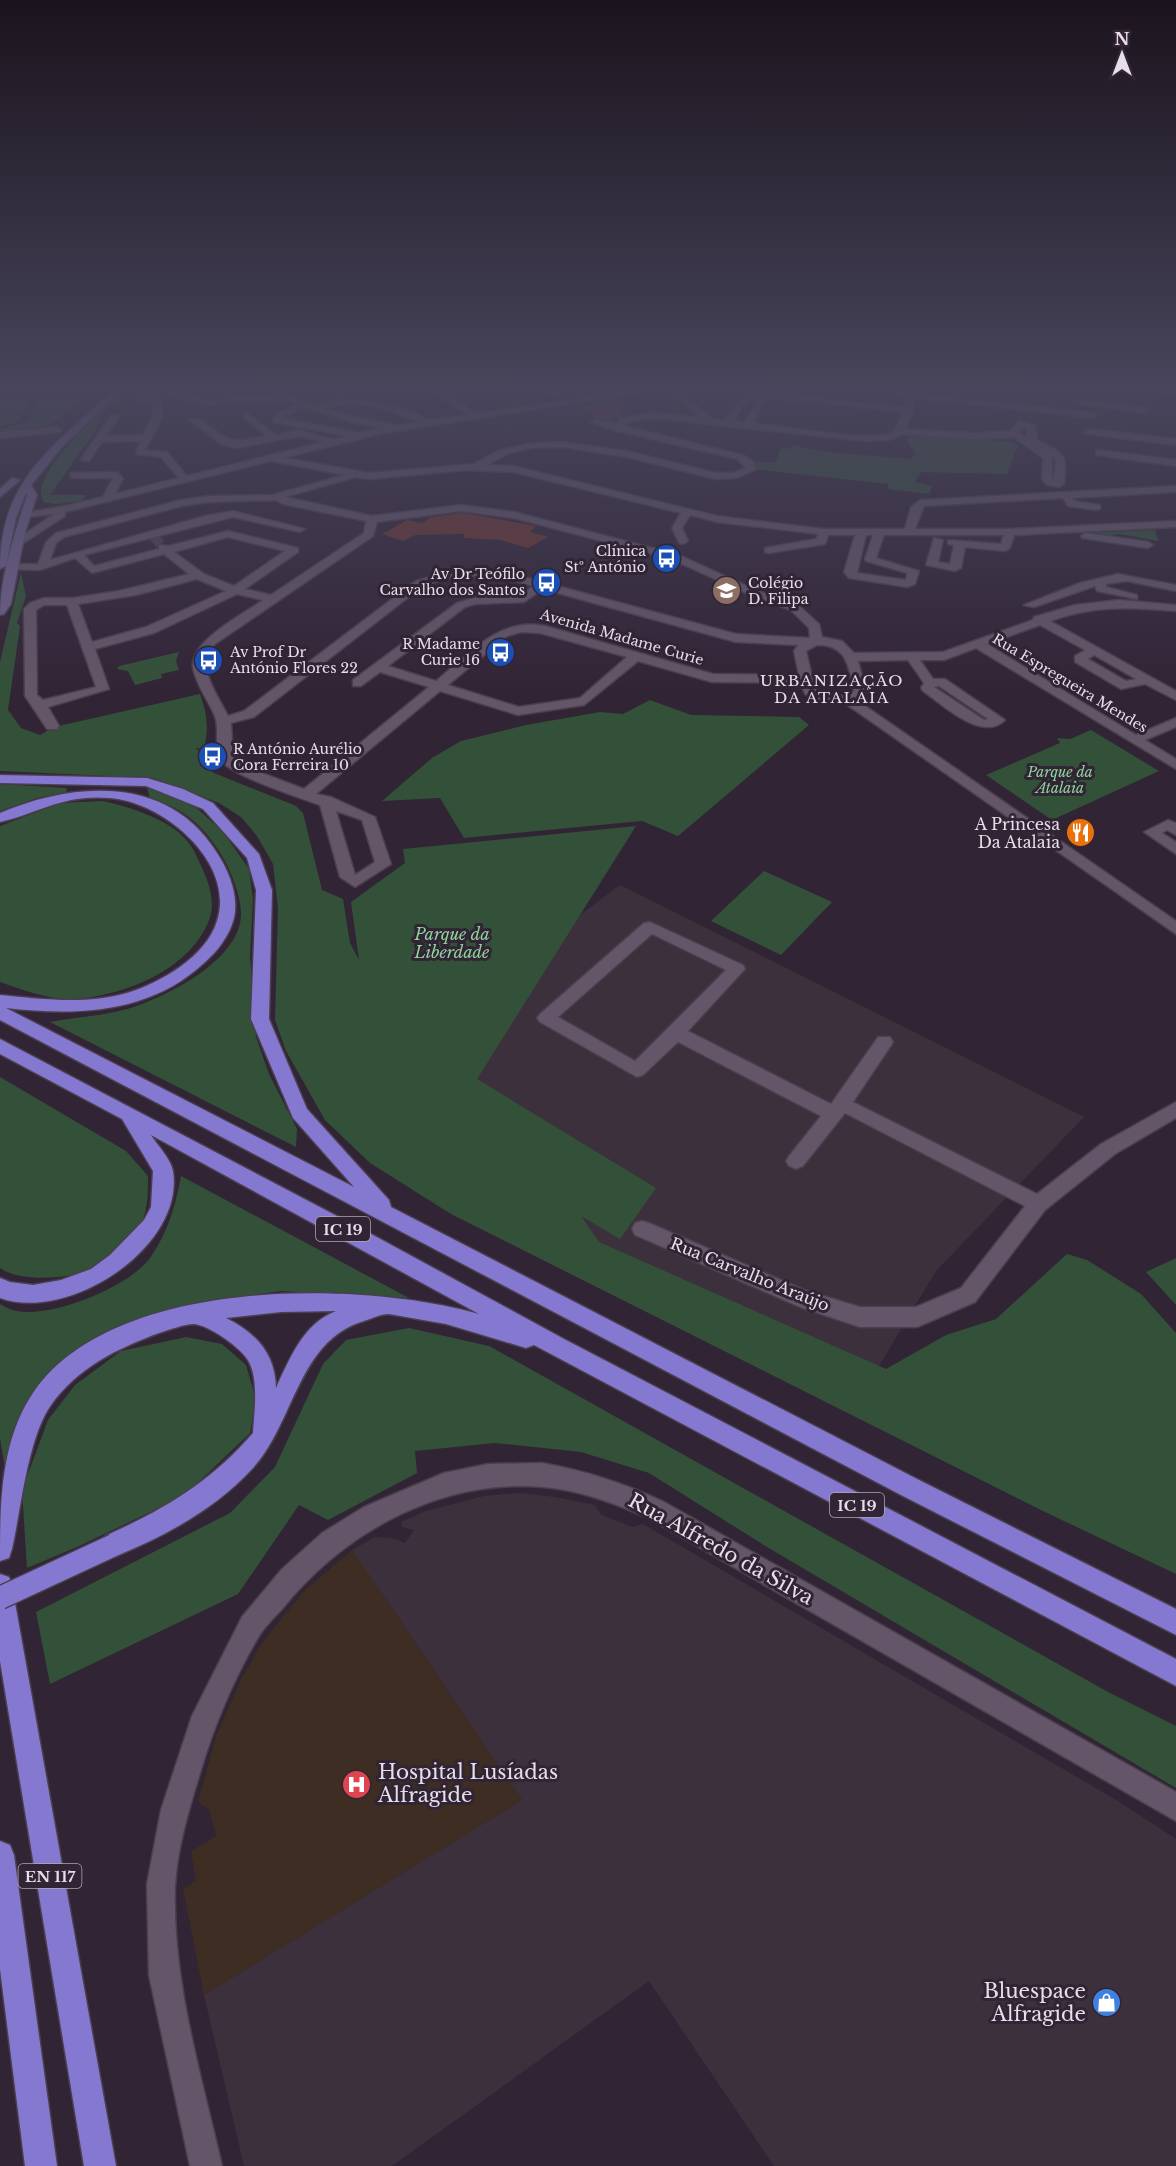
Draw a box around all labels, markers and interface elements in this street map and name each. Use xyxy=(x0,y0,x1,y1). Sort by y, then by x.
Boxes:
north arrow xyxy=(1092,24,1152,84)
text: N xyxy=(1114,29,1130,49)
place label: Clínica Stº António xyxy=(564,542,646,576)
bus stop icon: Clínica Stº António xyxy=(651,543,683,575)
place label: Av Dr Teófilo Carvalho dos Santos xyxy=(380,565,525,599)
bus stop icon: Av Dr Teófilo Carvalho dos Santos xyxy=(530,566,562,598)
place label: Colégio D. Filipa xyxy=(748,574,809,608)
school or university icon: Colégio D. Filipa xyxy=(711,575,743,607)
street label: Avenida Madame Curie xyxy=(537,605,706,669)
street label: Rua Espregueira Mendes xyxy=(989,629,1151,737)
place label: R Madame Curie 16 xyxy=(402,635,480,669)
bus stop icon: R Madame Curie 16 xyxy=(485,636,517,668)
place label: Av Prof Dr António Flores 22 xyxy=(229,643,358,677)
bus stop icon: Av Prof Dr António Flores 22 xyxy=(193,644,225,676)
district label: URBANIZAÇÃO DA ATALAIA xyxy=(760,671,904,707)
place label: R António Aurélio Cora Ferreira 10 xyxy=(233,740,362,774)
bus stop icon: R António Aurélio Cora Ferreira 10 xyxy=(196,741,228,773)
park label: Parque da Atalaia xyxy=(1026,763,1093,797)
place label: A Princesa Da Atalaia xyxy=(974,814,1060,852)
restaurant icon: A Princesa Da Atalaia xyxy=(1065,817,1097,849)
park label: Parque da Liberdade xyxy=(413,924,490,962)
road number: IC 19 xyxy=(316,1217,370,1241)
street label: Rua Carvalho Araújo xyxy=(667,1233,833,1315)
street label: Rua Alfredo da Silva xyxy=(624,1488,818,1610)
road number: IC 19 xyxy=(830,1493,884,1517)
place label: Hospital Lusíadas Alfragide xyxy=(377,1760,558,1807)
hospital icon: Hospital Lusíadas Alfragide xyxy=(341,1768,373,1800)
road number: EN 117 xyxy=(19,1864,82,1888)
place label: Bluespace Alfragide xyxy=(983,1979,1086,2026)
shop icon: Bluespace Alfragide xyxy=(1091,1987,1123,2019)

